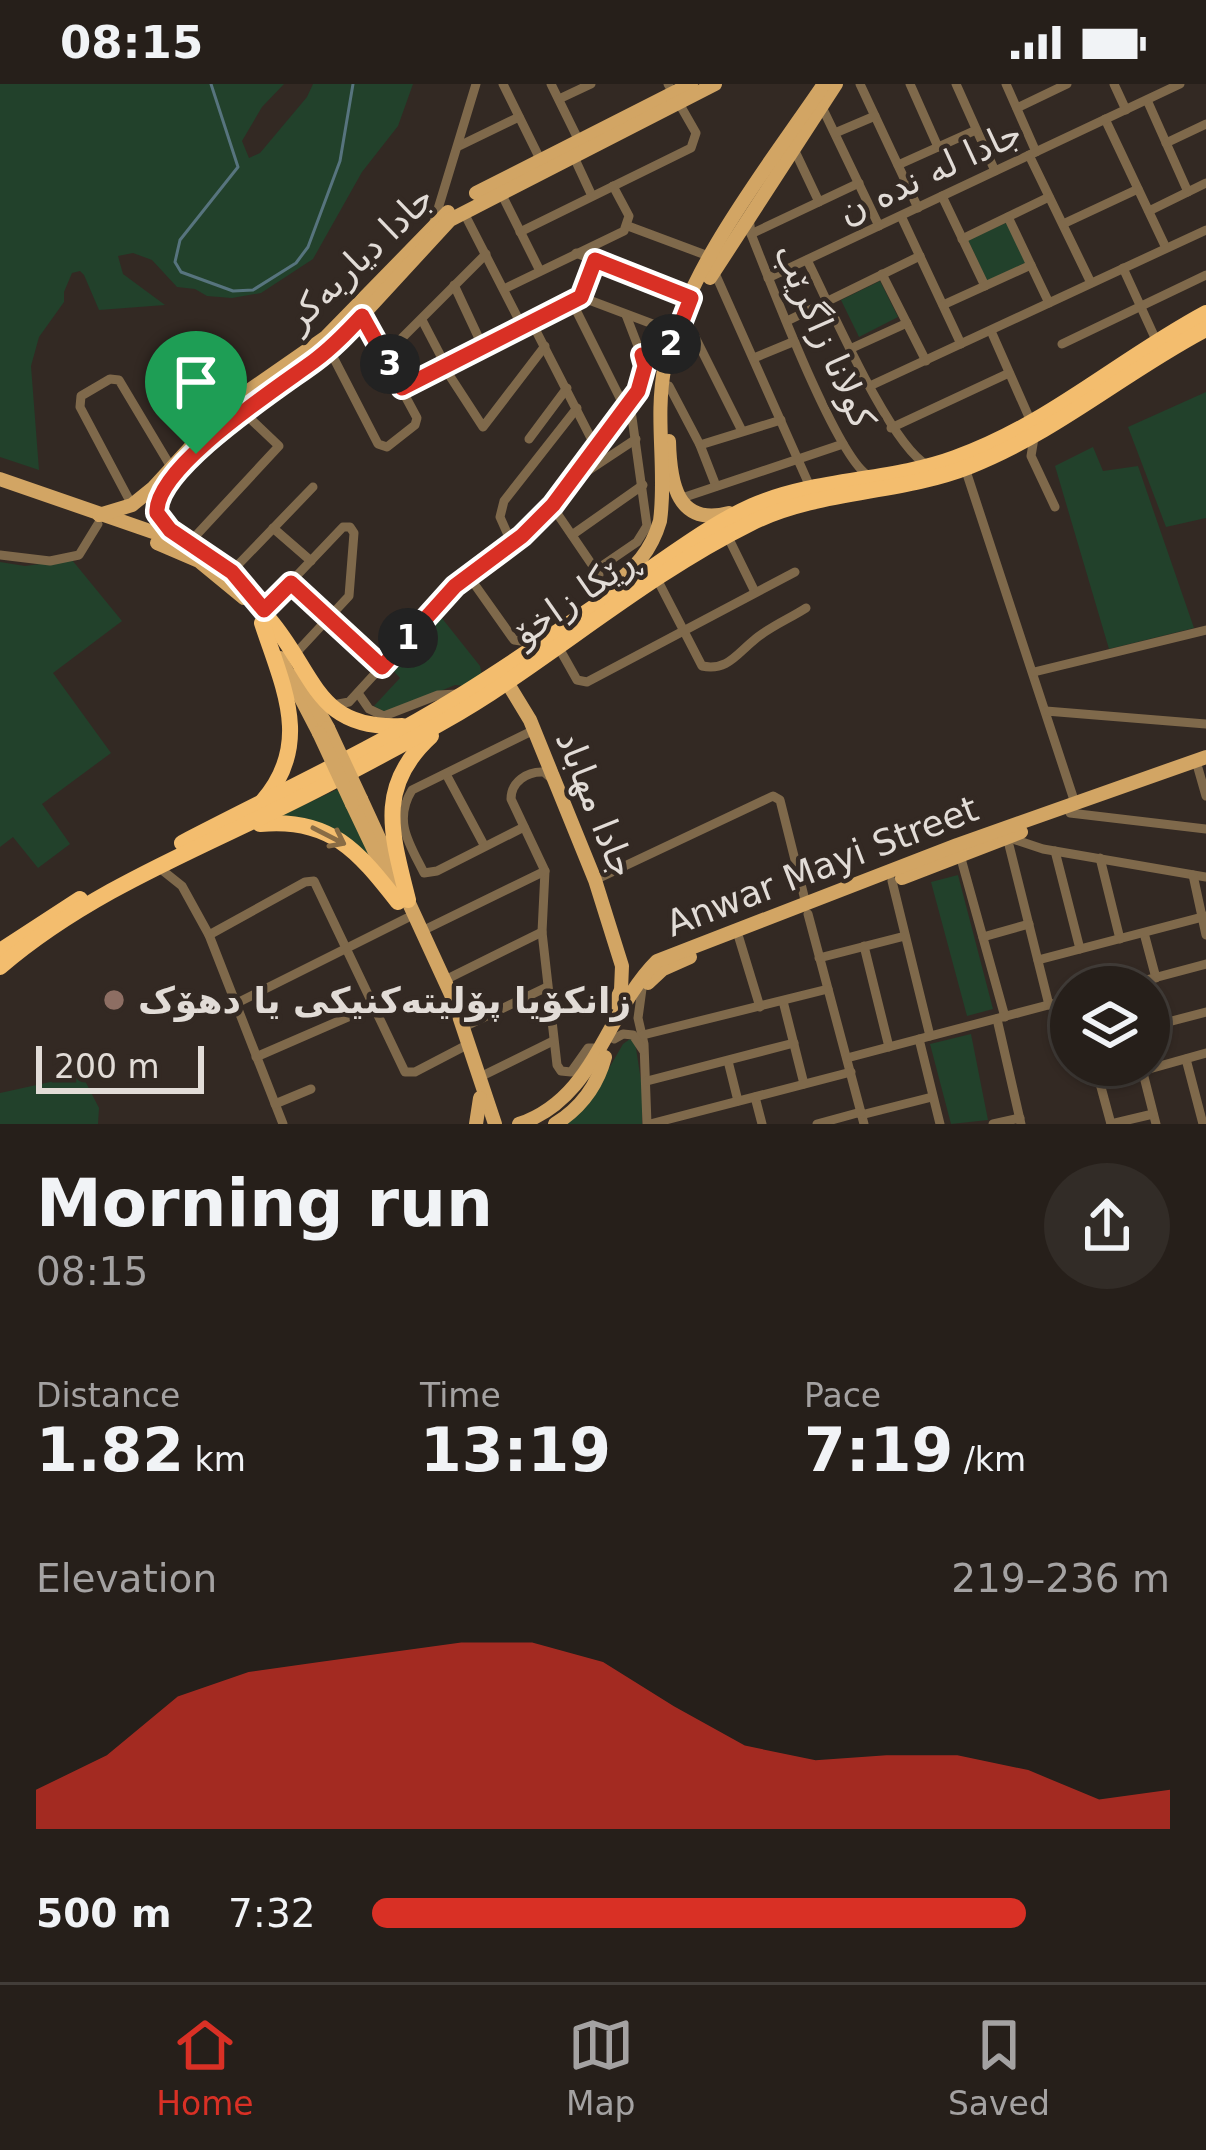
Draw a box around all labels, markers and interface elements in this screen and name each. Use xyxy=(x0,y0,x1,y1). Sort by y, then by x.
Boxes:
text: 08:15 xyxy=(60,16,203,69)
street label: جادا له نده ن xyxy=(832,112,1028,232)
street label: جادا دیاربه‌كر xyxy=(274,177,443,341)
street label: كولانا زاگرێب xyxy=(765,237,884,436)
pin: 2 xyxy=(641,314,701,374)
text: 2 xyxy=(660,324,682,363)
pin xyxy=(145,331,247,454)
pin: 3 xyxy=(360,334,420,394)
text: 3 xyxy=(379,344,401,383)
icon: arrive xyxy=(163,349,229,415)
street label: ڕێکا زاخۆ xyxy=(503,538,647,656)
pin: 1 xyxy=(378,608,438,668)
text: 1 xyxy=(397,618,419,657)
street label: جادا مهاباد xyxy=(547,725,644,884)
street label: Anwar Mayi Street xyxy=(660,788,984,944)
one-way arrow xyxy=(311,825,346,848)
map controls xyxy=(1050,966,1170,1086)
button: layers xyxy=(1050,966,1170,1086)
place label: زانکۆیا پۆلیتەکنیکی یا دهۆک xyxy=(138,980,631,1022)
marker: زانکۆیا پۆلیتەکنیکی یا دهۆک xyxy=(101,987,127,1013)
scale bar xyxy=(36,1040,204,1093)
text: 200 m xyxy=(54,1047,160,1086)
button: share xyxy=(1044,1163,1170,1289)
text: Morning run xyxy=(36,1165,493,1242)
text: 08:15 xyxy=(36,1249,148,1294)
text: Distance xyxy=(36,1376,180,1415)
text: Time xyxy=(420,1376,501,1415)
text: Pace xyxy=(804,1376,881,1415)
text: 1.82 xyxy=(36,1415,184,1485)
text: 13:19 xyxy=(420,1415,611,1485)
text: 7:19 xyxy=(804,1415,953,1485)
text: km xyxy=(184,1440,246,1479)
text: /km xyxy=(953,1440,1026,1479)
text: Elevation xyxy=(36,1556,217,1601)
text: 219–236 m xyxy=(951,1556,1170,1601)
text: 500 m xyxy=(36,1891,172,1936)
text: 7:32 xyxy=(228,1891,316,1936)
tab: Home xyxy=(156,2012,254,2123)
tab: Map xyxy=(566,2012,636,2123)
tab: Saved xyxy=(948,2012,1050,2123)

